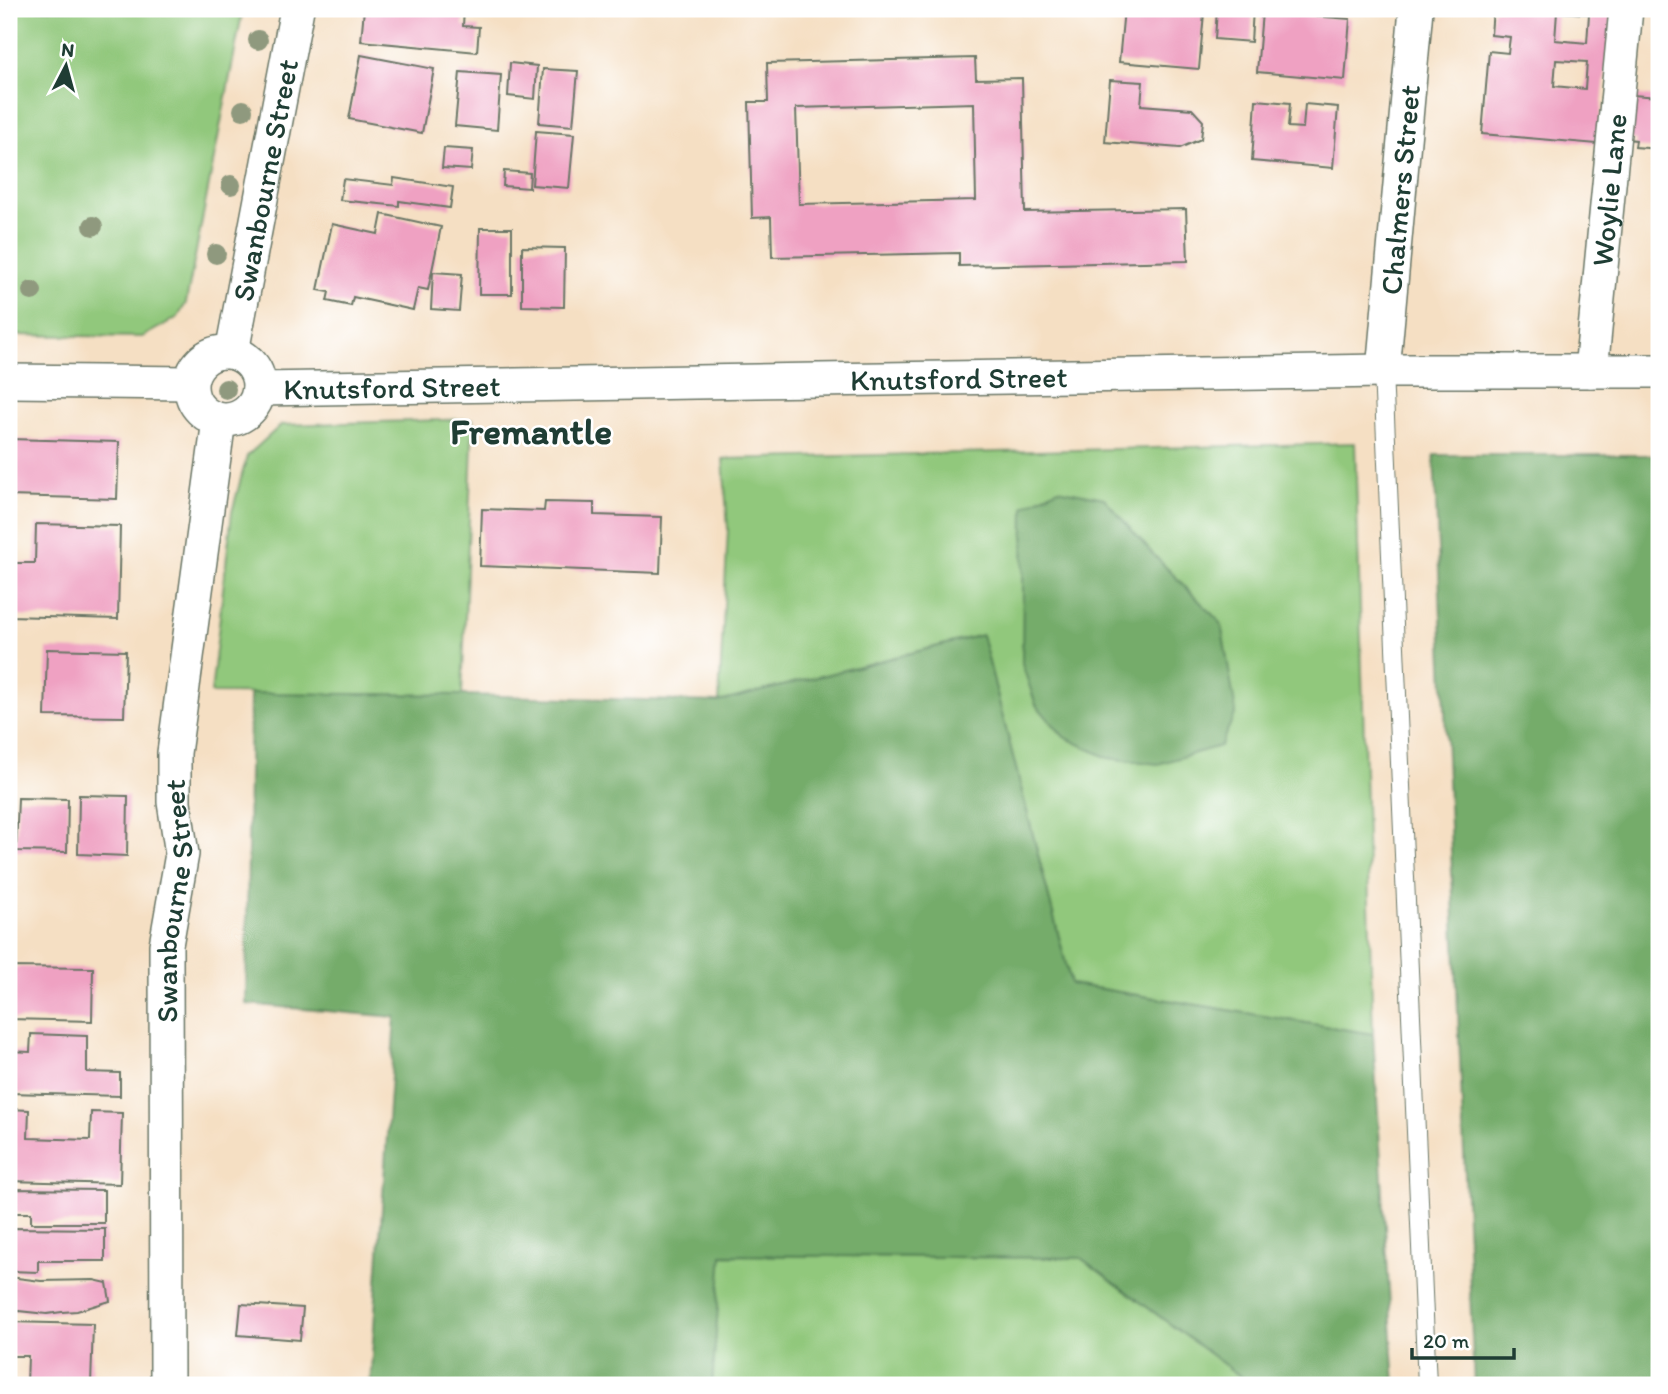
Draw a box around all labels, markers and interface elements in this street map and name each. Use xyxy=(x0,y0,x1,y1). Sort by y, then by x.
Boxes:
north arrow xyxy=(32,32,102,102)
text: N xyxy=(60,37,75,62)
street label: Swanbourne Street xyxy=(224,56,306,304)
street label: Chalmers Street xyxy=(1372,83,1428,296)
street label: Woylie Lane xyxy=(1583,112,1634,268)
street label: Knutsford Street xyxy=(850,358,1068,398)
street label: Knutsford Street xyxy=(283,367,501,407)
district label: Fremantle xyxy=(450,409,612,453)
street label: Swanbourne Street xyxy=(147,779,201,1023)
scale bar xyxy=(1412,1317,1514,1361)
text: 20 m xyxy=(1423,1328,1470,1353)

